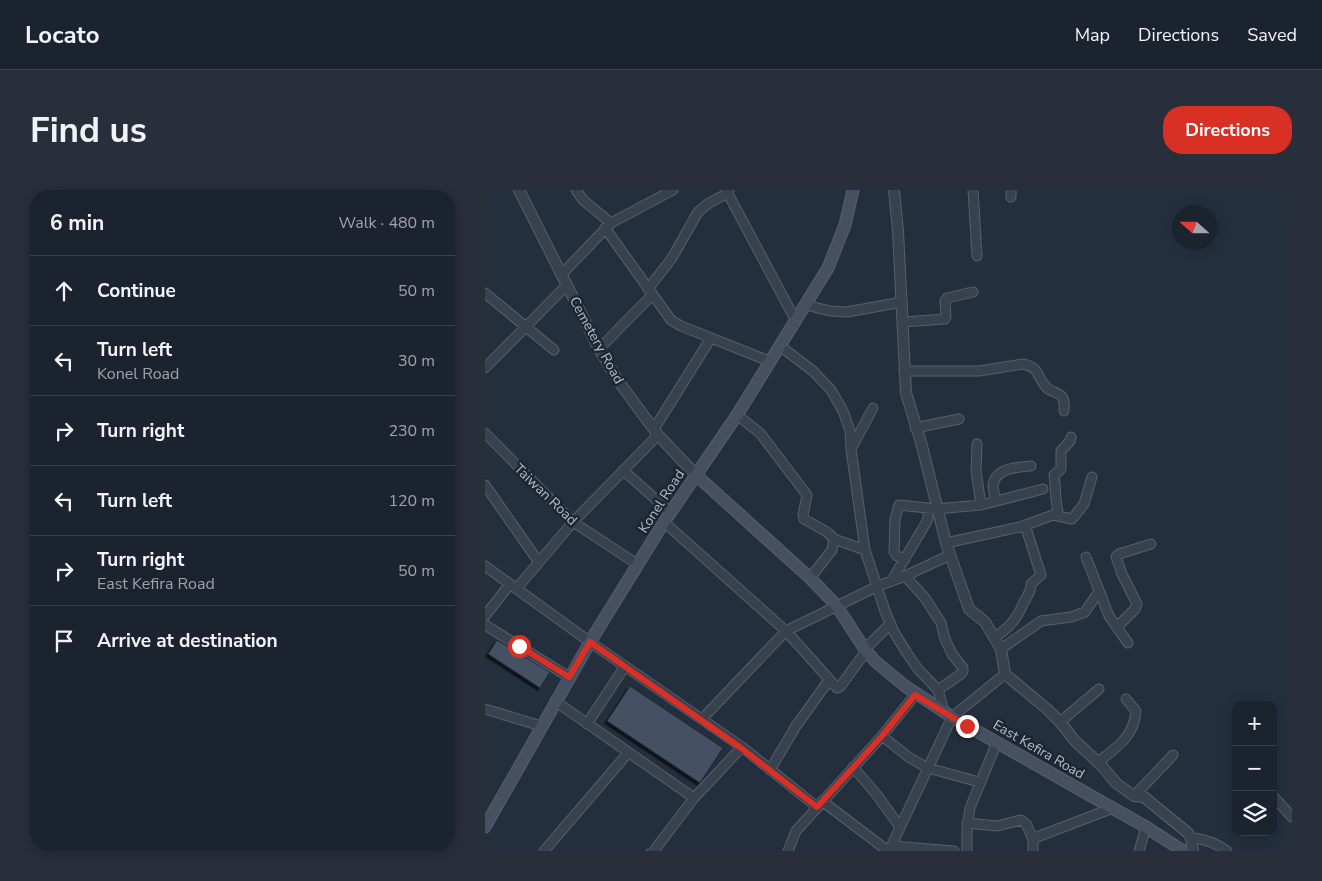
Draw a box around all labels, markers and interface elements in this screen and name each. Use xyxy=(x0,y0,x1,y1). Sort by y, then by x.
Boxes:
text: Locato xyxy=(25,19,100,51)
text: Map xyxy=(1075,23,1110,47)
text: Directions xyxy=(1138,23,1219,47)
text: Saved xyxy=(1247,23,1297,47)
button: Directions xyxy=(1163,106,1292,154)
text: Find us xyxy=(30,107,147,154)
north arrow xyxy=(1172,205,1217,250)
text: 6 min xyxy=(50,209,104,237)
text: Walk · 480 m xyxy=(339,212,435,234)
icon: ahead xyxy=(50,277,78,305)
text: Continue xyxy=(97,278,176,304)
text: 50 m xyxy=(398,280,435,302)
street label: Cemetery Road xyxy=(565,293,628,387)
text: Turn left xyxy=(97,337,172,363)
icon: left xyxy=(50,347,78,375)
text: 30 m xyxy=(398,350,435,372)
text: Konel Road xyxy=(97,363,179,385)
icon: right xyxy=(50,417,78,445)
text: Turn right xyxy=(97,418,184,444)
text: 230 m xyxy=(388,420,435,442)
street label: Taiwan Road xyxy=(510,459,581,529)
street label: Konel Road xyxy=(634,466,689,537)
icon: left xyxy=(50,487,78,515)
text: Turn left xyxy=(97,488,172,514)
text: 120 m xyxy=(388,490,435,512)
text: Turn right xyxy=(97,547,184,573)
icon: right xyxy=(50,557,78,585)
text: 50 m xyxy=(398,560,435,582)
text: East Kefira Road xyxy=(97,573,215,595)
icon: arrive xyxy=(50,627,78,655)
text: Arrive at destination xyxy=(97,628,278,654)
route start xyxy=(508,635,531,658)
map controls xyxy=(1232,701,1277,836)
button: + xyxy=(1232,701,1277,746)
route end xyxy=(956,715,979,738)
street label: East Kefira Road xyxy=(989,715,1088,783)
button: − xyxy=(1232,746,1277,791)
button: layers xyxy=(1232,791,1277,836)

